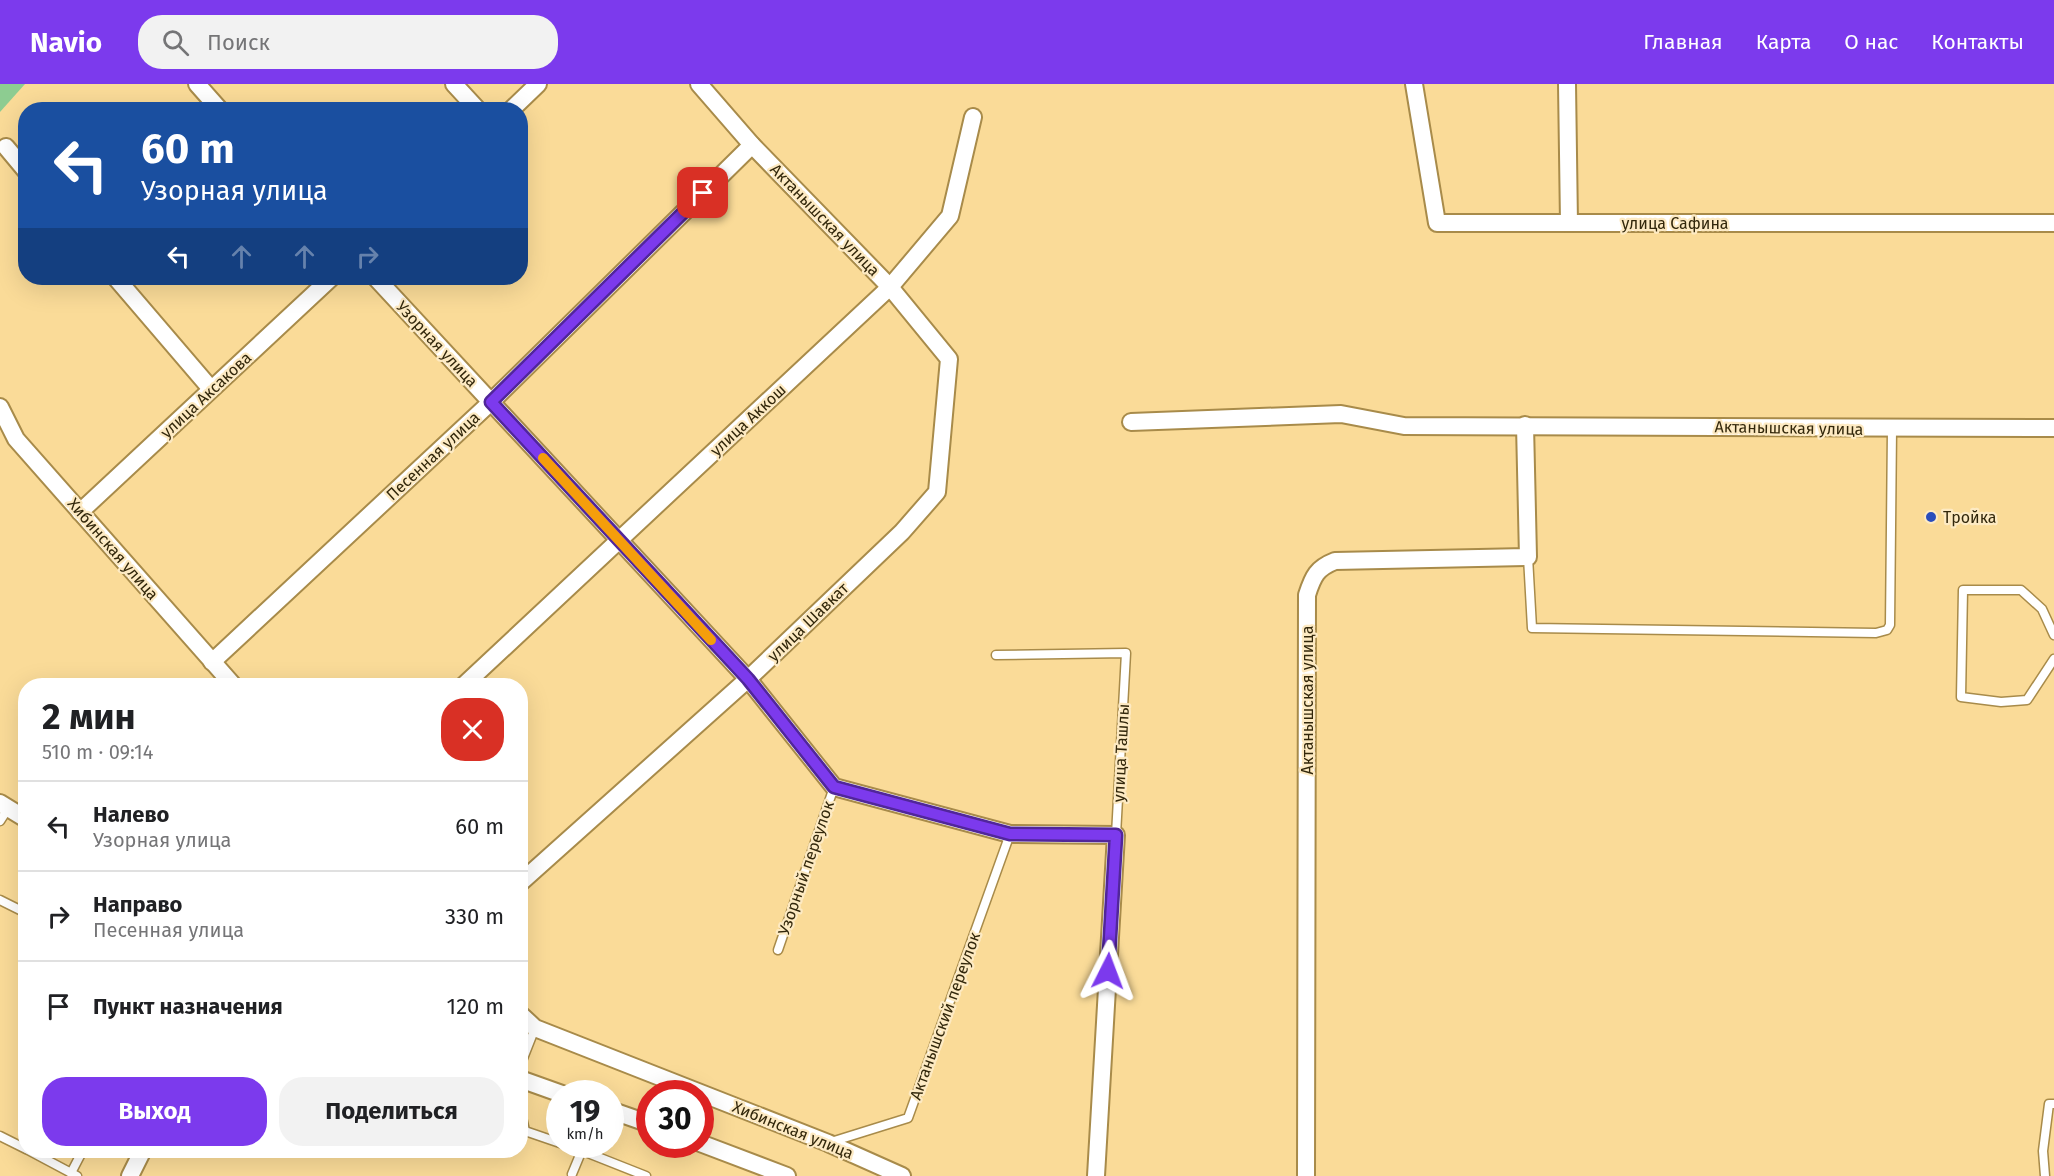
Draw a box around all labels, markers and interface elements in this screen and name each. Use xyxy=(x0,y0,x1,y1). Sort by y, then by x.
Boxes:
search box xyxy=(138,15,558,69)
text: Navio xyxy=(30,26,102,59)
icon: search xyxy=(159,26,192,59)
text: Поиск xyxy=(207,29,270,56)
text: Главная xyxy=(1643,29,1723,55)
text: Карта xyxy=(1756,29,1811,55)
text: О нас xyxy=(1844,29,1898,55)
text: Контакты xyxy=(1931,29,2024,55)
text: 60 m xyxy=(141,124,235,174)
icon: left xyxy=(42,126,120,204)
street label: Актанышская улица xyxy=(766,160,884,280)
pin xyxy=(677,167,728,218)
text: Узорная улица xyxy=(141,175,328,207)
icon: arrive xyxy=(686,176,719,209)
street label: улица Сафина xyxy=(1621,214,1729,233)
icon: left xyxy=(162,240,195,273)
icon: ahead xyxy=(225,240,258,273)
icon: ahead xyxy=(288,240,321,273)
icon: right xyxy=(351,240,384,273)
street label: Узорная улица xyxy=(392,297,482,391)
street label: улица Аксакова xyxy=(157,348,255,442)
street label: улица Аккош xyxy=(706,380,790,460)
street label: Песенная улица xyxy=(382,408,484,504)
street label: Актанышская улица xyxy=(1714,417,1864,439)
street label: Хибинская улица xyxy=(64,494,162,604)
place label: Тройка xyxy=(1943,508,1997,527)
marker: Тройка xyxy=(1924,510,1938,524)
street label: улица Шавкат xyxy=(764,578,853,665)
street label: Актанышская улица xyxy=(1298,626,1317,774)
text: 2 мин xyxy=(42,695,136,739)
button: close xyxy=(441,698,504,761)
street label: улица Ташлы xyxy=(1109,703,1133,803)
text: 510 m · 09:14 xyxy=(42,740,153,764)
street label: Узорный переулок xyxy=(774,798,838,938)
text: Налево xyxy=(93,801,169,828)
icon: left xyxy=(42,810,75,843)
text: 60 m xyxy=(455,813,504,840)
text: Узорная улица xyxy=(93,828,231,852)
text: Направо xyxy=(93,891,182,918)
icon: right xyxy=(42,900,75,933)
text: 330 m xyxy=(445,903,504,930)
text: Песенная улица xyxy=(93,918,244,942)
street label: Актанышский переулок xyxy=(906,929,984,1102)
position arrow xyxy=(1076,939,1140,1003)
icon: arrive xyxy=(42,990,75,1023)
text: Пункт назначения xyxy=(93,993,283,1020)
text: 120 m xyxy=(447,993,504,1020)
button: Выход xyxy=(42,1077,267,1146)
button: Поделиться xyxy=(279,1077,504,1146)
speed limit sign: 30 xyxy=(636,1080,714,1158)
text: 19 xyxy=(570,1094,600,1130)
street label: Хибинская улица xyxy=(730,1097,856,1163)
text: km/h xyxy=(566,1125,604,1143)

